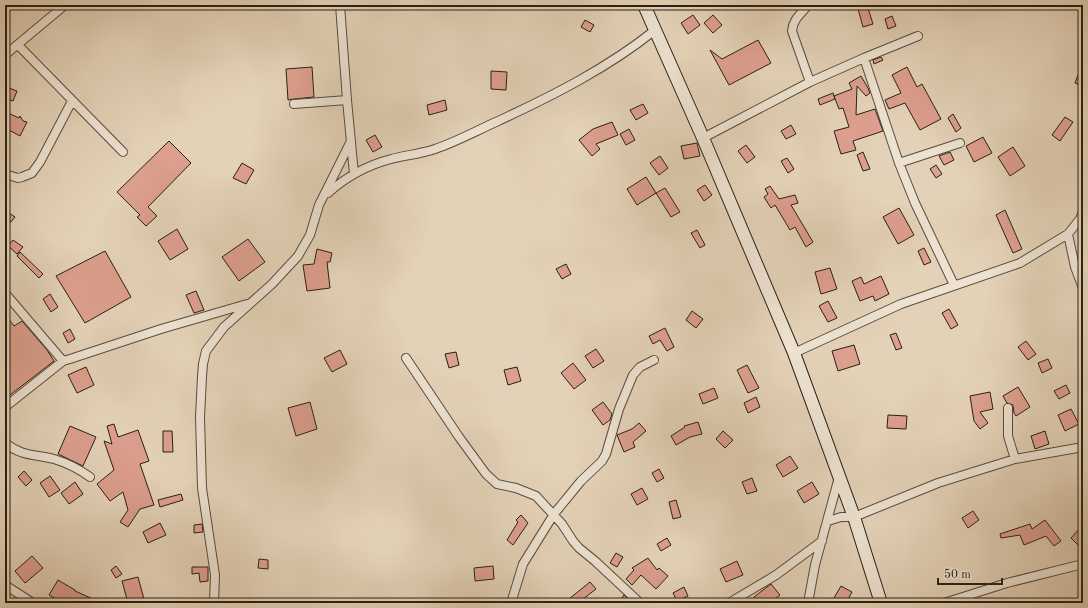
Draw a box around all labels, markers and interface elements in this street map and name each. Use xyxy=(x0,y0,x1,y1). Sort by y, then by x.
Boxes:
scale bar xyxy=(938,560,1002,586)
text: 50 m xyxy=(944,568,971,581)

